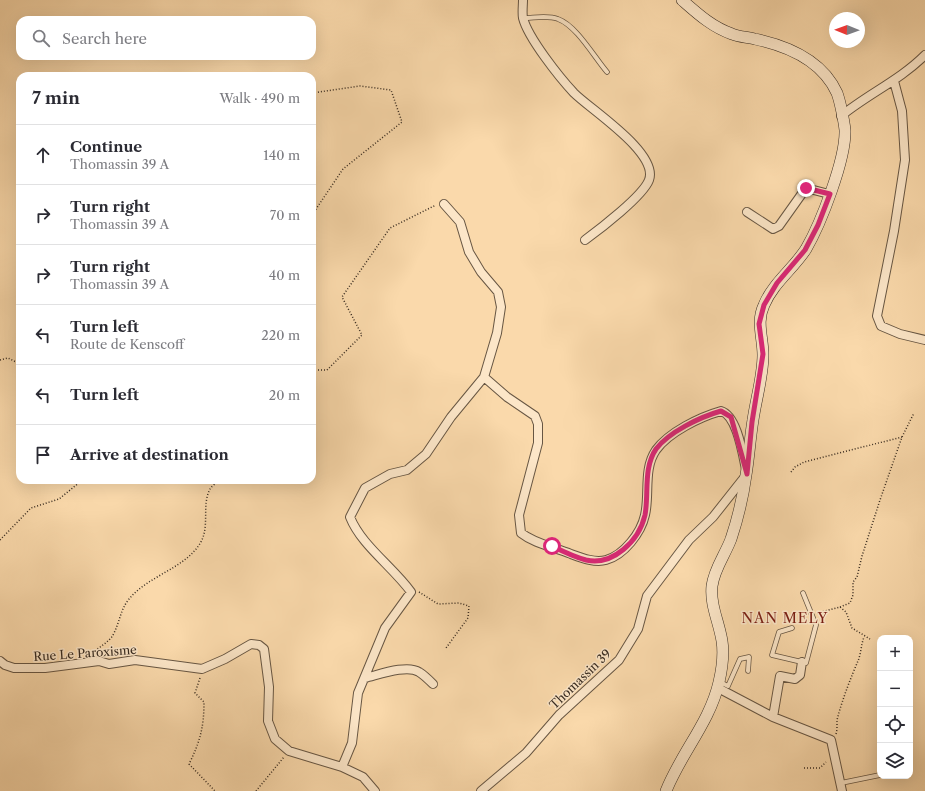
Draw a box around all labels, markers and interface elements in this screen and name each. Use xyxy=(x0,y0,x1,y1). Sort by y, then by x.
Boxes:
north arrow xyxy=(829,12,865,48)
search box xyxy=(16,16,316,60)
icon: search xyxy=(30,27,52,49)
text: Search here xyxy=(62,29,147,48)
text: 7 min xyxy=(32,88,80,108)
text: Walk · 490 m xyxy=(219,90,300,106)
text: Continue xyxy=(70,137,142,156)
icon: ahead xyxy=(32,144,54,166)
text: 140 m xyxy=(263,147,300,163)
text: Thomassin 39 A xyxy=(70,156,169,172)
route end xyxy=(797,179,815,197)
text: Turn right xyxy=(70,197,150,216)
icon: right xyxy=(32,204,54,226)
text: 70 m xyxy=(270,207,300,223)
text: Thomassin 39 A xyxy=(70,216,169,232)
text: Turn right xyxy=(70,257,150,276)
icon: right xyxy=(32,264,54,286)
text: 40 m xyxy=(269,267,300,283)
text: Thomassin 39 A xyxy=(70,276,169,292)
text: Turn left xyxy=(70,317,139,336)
icon: left xyxy=(32,324,54,346)
text: 220 m xyxy=(261,327,300,343)
text: Route de Kenscoff xyxy=(70,336,184,352)
icon: left xyxy=(32,384,54,406)
text: Turn left xyxy=(70,385,139,404)
text: 20 m xyxy=(269,387,300,403)
icon: arrive xyxy=(32,444,54,466)
text: Arrive at destination xyxy=(70,445,229,464)
route start xyxy=(543,537,561,555)
district label: NAN MELY xyxy=(742,609,829,627)
map controls xyxy=(877,635,913,779)
button: + xyxy=(877,635,913,671)
street label: Rue Le Paroxisme xyxy=(33,642,137,664)
street label: Thomassin 39 xyxy=(546,646,614,712)
button: − xyxy=(877,671,913,707)
button: locate xyxy=(877,707,913,743)
button: layers xyxy=(877,743,913,779)

